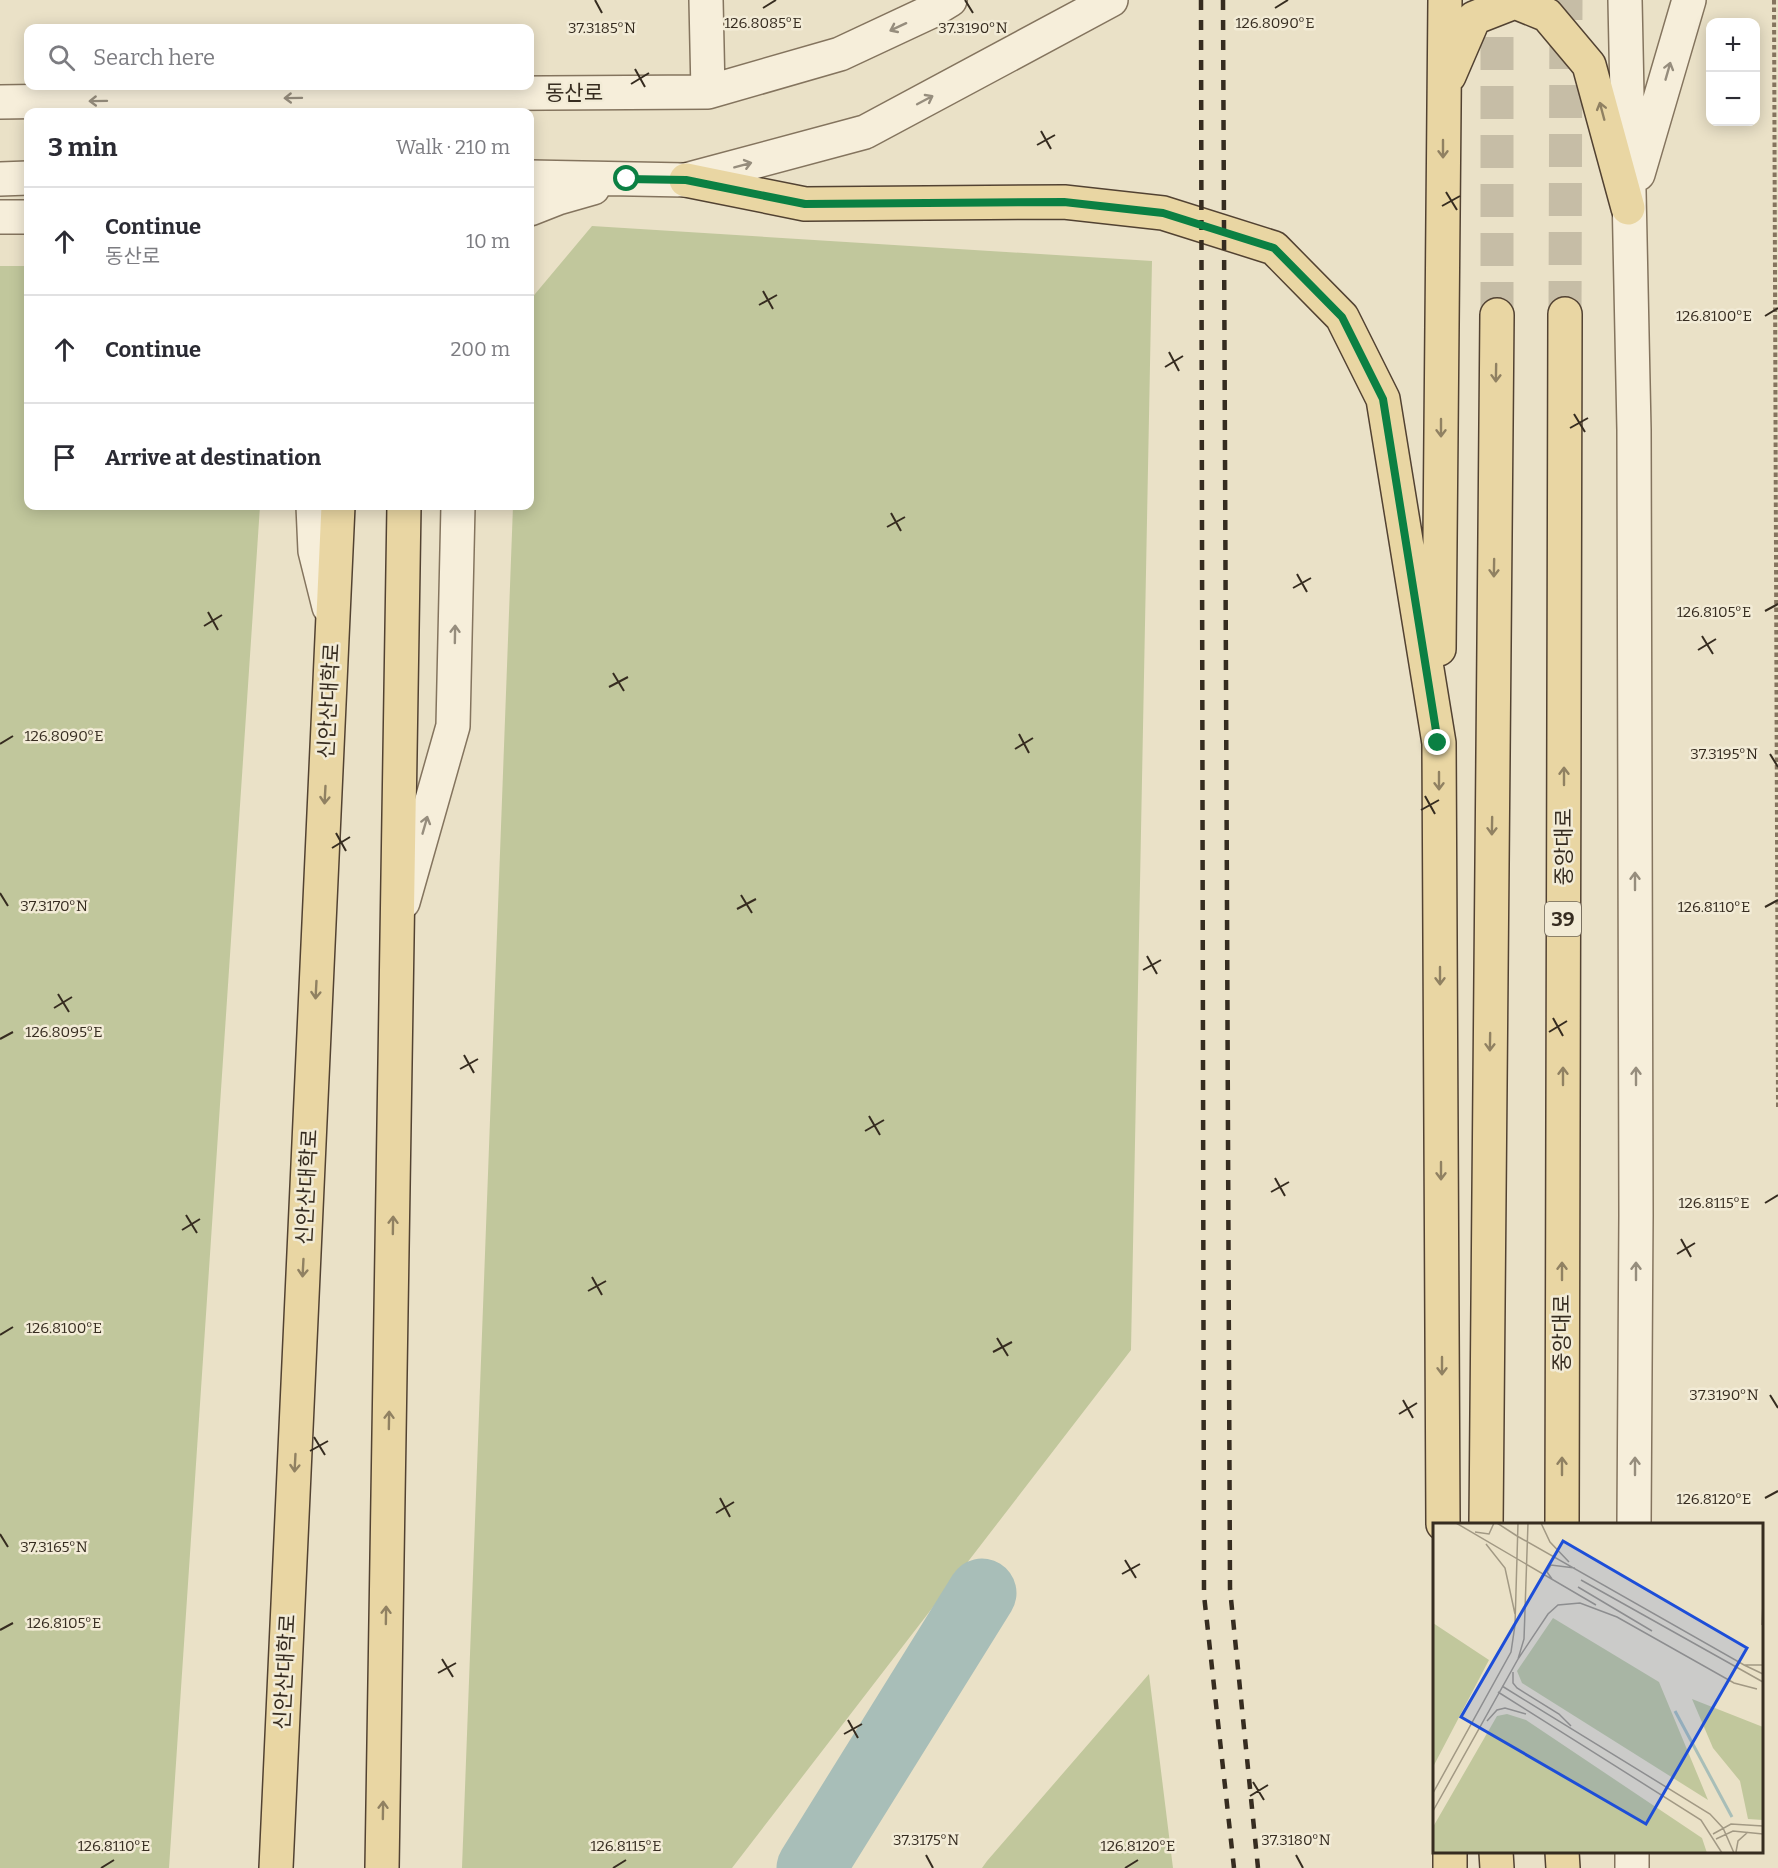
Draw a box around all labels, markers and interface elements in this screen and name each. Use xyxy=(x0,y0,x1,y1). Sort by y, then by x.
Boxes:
text: 126.8085°E xyxy=(724,14,802,32)
text: 126.8090°E xyxy=(1236,14,1314,32)
map controls xyxy=(1706,18,1760,126)
button: + xyxy=(1706,18,1760,72)
text: 37.3185°N xyxy=(568,19,636,37)
text: 37.3190°N xyxy=(938,19,1008,37)
one-way arrow xyxy=(889,21,907,33)
search box xyxy=(24,24,534,90)
icon: search xyxy=(45,41,78,74)
text: Search here xyxy=(93,44,215,71)
one-way arrow xyxy=(1663,62,1674,81)
button: − xyxy=(1706,72,1760,126)
street label: 동산로 xyxy=(545,80,603,106)
one-way arrow xyxy=(283,92,303,104)
one-way arrow xyxy=(916,94,933,106)
one-way arrow xyxy=(88,95,108,107)
one-way arrow xyxy=(1595,102,1607,121)
text: 3 min xyxy=(48,132,117,163)
text: Walk · 210 m xyxy=(396,135,510,159)
one-way arrow xyxy=(1437,139,1449,159)
one-way arrow xyxy=(733,159,752,170)
route start xyxy=(613,165,639,191)
text: Continue xyxy=(105,213,201,240)
icon: ahead xyxy=(48,225,81,258)
text: 10 m xyxy=(466,229,510,253)
text: 동산로 xyxy=(105,244,160,268)
text: 126.8100°E xyxy=(1676,307,1752,325)
icon: ahead xyxy=(48,333,81,366)
text: Continue xyxy=(105,336,201,363)
text: 200 m xyxy=(450,337,510,361)
one-way arrow xyxy=(1490,363,1502,383)
one-way arrow xyxy=(1435,418,1447,438)
icon: arrive xyxy=(48,441,81,474)
text: Arrive at destination xyxy=(105,444,321,471)
one-way arrow xyxy=(1489,558,1500,578)
text: 126.8105°E xyxy=(1677,603,1751,621)
one-way arrow xyxy=(449,624,461,644)
street label: 신안산대학로 xyxy=(313,642,345,760)
text: 126.8090°E xyxy=(25,727,103,745)
route end xyxy=(1424,729,1450,755)
text: 37.3195°N xyxy=(1690,745,1758,763)
one-way arrow xyxy=(1558,767,1570,787)
one-way arrow xyxy=(1433,771,1445,791)
one-way arrow xyxy=(319,784,330,804)
street label: 중앙대로 xyxy=(1551,808,1577,886)
one-way arrow xyxy=(420,816,431,835)
one-way arrow xyxy=(1486,816,1498,836)
one-way arrow xyxy=(1629,872,1641,892)
text: 37.3170°N xyxy=(20,897,88,915)
text: 126.8110°E xyxy=(1678,898,1750,916)
road number: 39 xyxy=(1545,902,1581,936)
one-way arrow xyxy=(1434,966,1446,986)
one-way arrow xyxy=(310,979,321,999)
text: 126.8095°E xyxy=(25,1023,103,1041)
one-way arrow xyxy=(1484,1032,1496,1052)
one-way arrow xyxy=(1557,1067,1569,1087)
one-way arrow xyxy=(1630,1067,1642,1087)
street label: 신안산대학로 xyxy=(291,1128,323,1246)
one-way arrow xyxy=(1435,1161,1447,1181)
text: 126.8115°E xyxy=(1678,1194,1750,1212)
one-way arrow xyxy=(387,1215,399,1235)
one-way arrow xyxy=(298,1258,309,1278)
one-way arrow xyxy=(1556,1262,1568,1282)
one-way arrow xyxy=(1630,1262,1642,1282)
street label: 중앙대로 xyxy=(1549,1294,1575,1372)
text: 126.8100°E xyxy=(26,1319,102,1337)
one-way arrow xyxy=(1436,1356,1448,1376)
text: 37.3190°N xyxy=(1689,1386,1759,1404)
one-way arrow xyxy=(384,1410,395,1430)
one-way arrow xyxy=(289,1453,300,1473)
one-way arrow xyxy=(1556,1457,1568,1477)
one-way arrow xyxy=(1629,1457,1641,1477)
text: 126.8120°E xyxy=(1677,1490,1751,1508)
inset map xyxy=(1433,1523,1763,1853)
text: 37.3165°N xyxy=(20,1538,88,1556)
one-way arrow xyxy=(380,1605,392,1625)
street label: 신안산대학로 xyxy=(269,1613,301,1731)
text: 126.8105°E xyxy=(27,1614,101,1632)
one-way arrow xyxy=(377,1800,389,1820)
text: 37.3175°N xyxy=(893,1831,959,1849)
text: 37.3180°N xyxy=(1261,1831,1331,1849)
text: 126.8110°E xyxy=(78,1837,150,1855)
text: 126.8115°E xyxy=(590,1837,662,1855)
text: 126.8120°E xyxy=(1101,1837,1175,1855)

